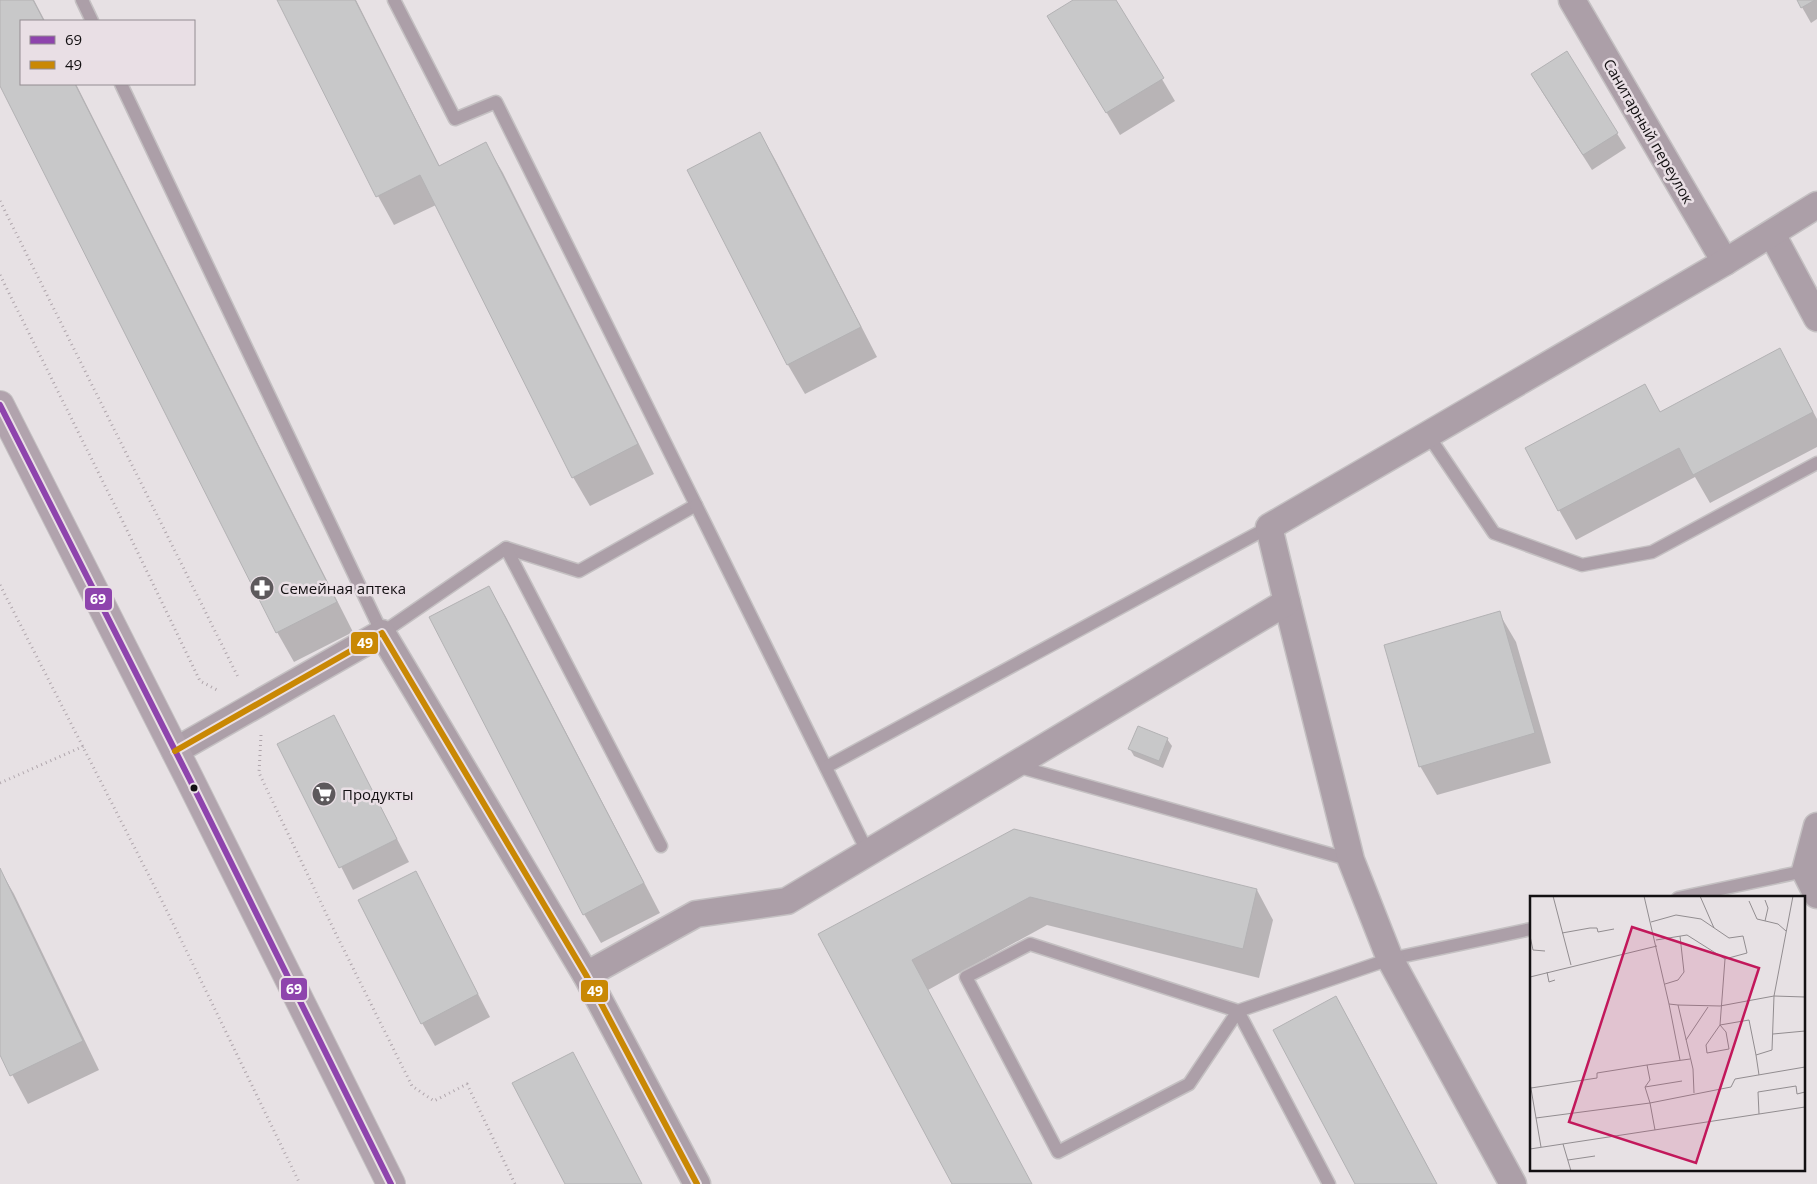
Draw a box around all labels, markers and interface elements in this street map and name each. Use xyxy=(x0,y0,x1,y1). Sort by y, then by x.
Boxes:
legend xyxy=(20,20,195,85)
text: 69 xyxy=(65,29,82,49)
text: 49 xyxy=(65,54,82,74)
street label: Санитарный переулок xyxy=(1599,55,1699,207)
pharmacy icon: Семейная аптека xyxy=(249,575,275,601)
place label: Семейная аптека xyxy=(280,578,406,598)
line badge: 69 xyxy=(84,587,113,611)
text: 69 xyxy=(90,589,106,608)
line badge: 49 xyxy=(350,631,379,655)
text: 49 xyxy=(357,633,373,652)
supermarket icon: Продукты xyxy=(311,781,337,807)
unlabelled marker xyxy=(189,783,199,793)
place label: Продукты xyxy=(342,784,414,804)
inset map xyxy=(1530,896,1804,1172)
line badge: 69 xyxy=(280,977,308,1001)
text: 69 xyxy=(286,979,302,998)
line badge: 49 xyxy=(580,979,609,1003)
text: 49 xyxy=(587,981,603,1000)

